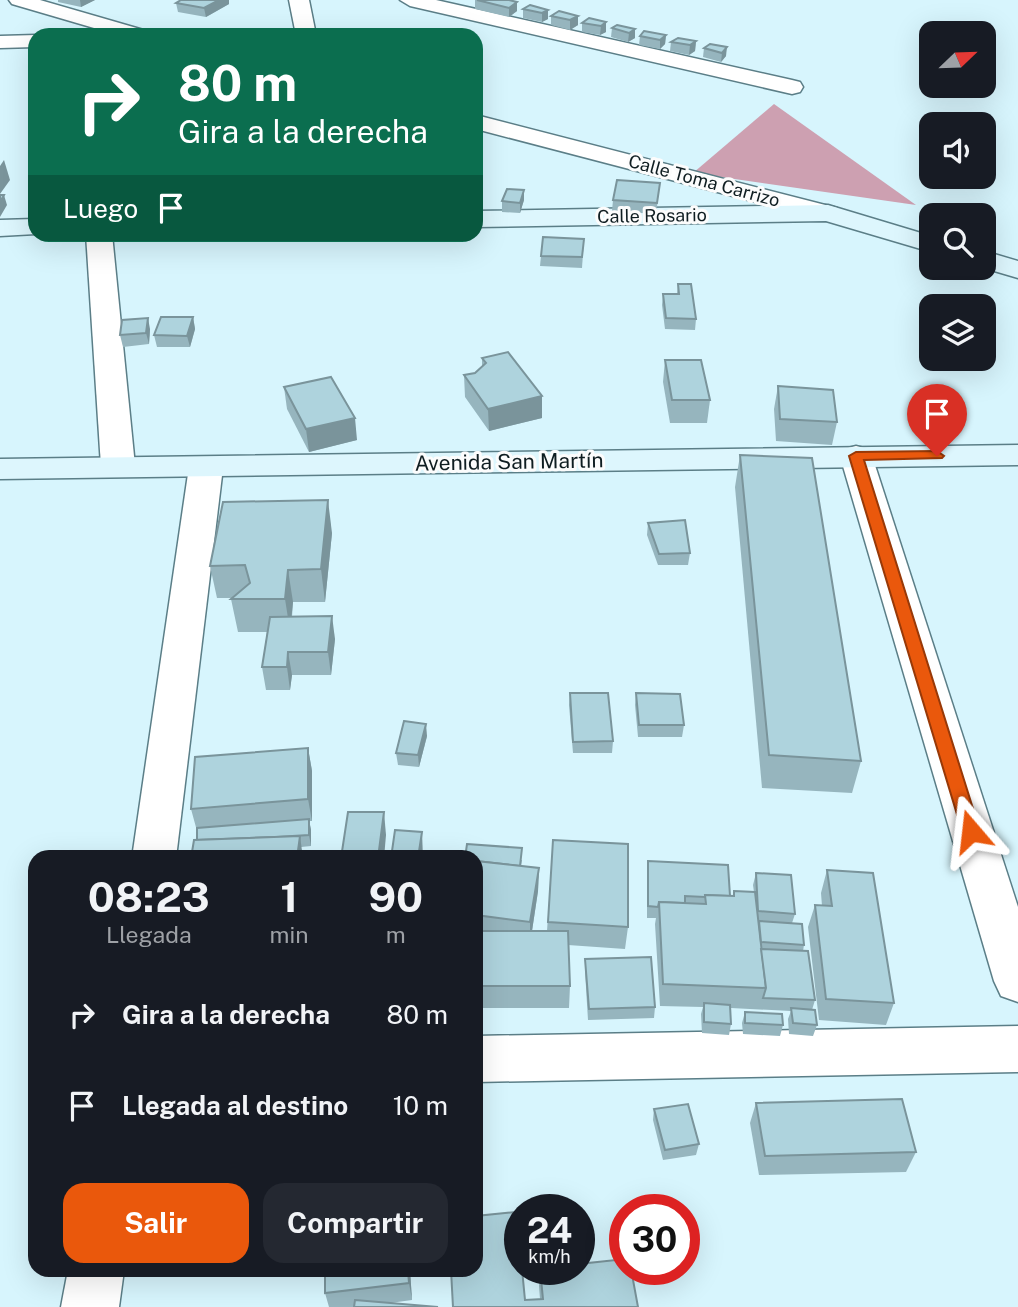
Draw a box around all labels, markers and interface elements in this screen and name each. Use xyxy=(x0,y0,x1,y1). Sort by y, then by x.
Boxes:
north arrow xyxy=(919,21,996,98)
map controls xyxy=(919,21,996,371)
text: 80 m xyxy=(178,54,297,112)
icon: right xyxy=(63,56,154,147)
button: sound xyxy=(919,112,996,189)
text: Gira a la derecha xyxy=(178,113,428,150)
street label: Calle Toma Carrizo xyxy=(626,150,782,211)
icon: arrive xyxy=(152,189,190,227)
text: Luego xyxy=(63,193,138,224)
button: search xyxy=(919,203,996,280)
street label: Calle Rosario xyxy=(597,204,707,227)
button: layers xyxy=(919,294,996,371)
pin xyxy=(907,384,967,456)
icon: arrive xyxy=(918,395,956,433)
street label: Avenida San Martín xyxy=(414,447,604,476)
position arrow xyxy=(934,794,1008,868)
text: 08:23 xyxy=(88,872,210,921)
text: 1 xyxy=(280,872,298,921)
text: 90 xyxy=(368,872,423,921)
text: Llegada xyxy=(106,921,192,948)
text: min xyxy=(270,921,309,948)
text: m xyxy=(386,921,406,948)
icon: right xyxy=(63,996,101,1034)
text: Gira a la derecha xyxy=(122,999,330,1030)
text: 80 m xyxy=(387,999,448,1030)
icon: arrive xyxy=(63,1087,101,1125)
text: Llegada al destino xyxy=(122,1090,348,1121)
text: 10 m xyxy=(393,1090,448,1121)
button: Salir xyxy=(63,1183,249,1263)
button: Compartir xyxy=(263,1183,448,1263)
speed limit sign: 30 xyxy=(609,1194,700,1285)
text: 24 xyxy=(527,1210,572,1251)
text: km/h xyxy=(528,1246,571,1267)

